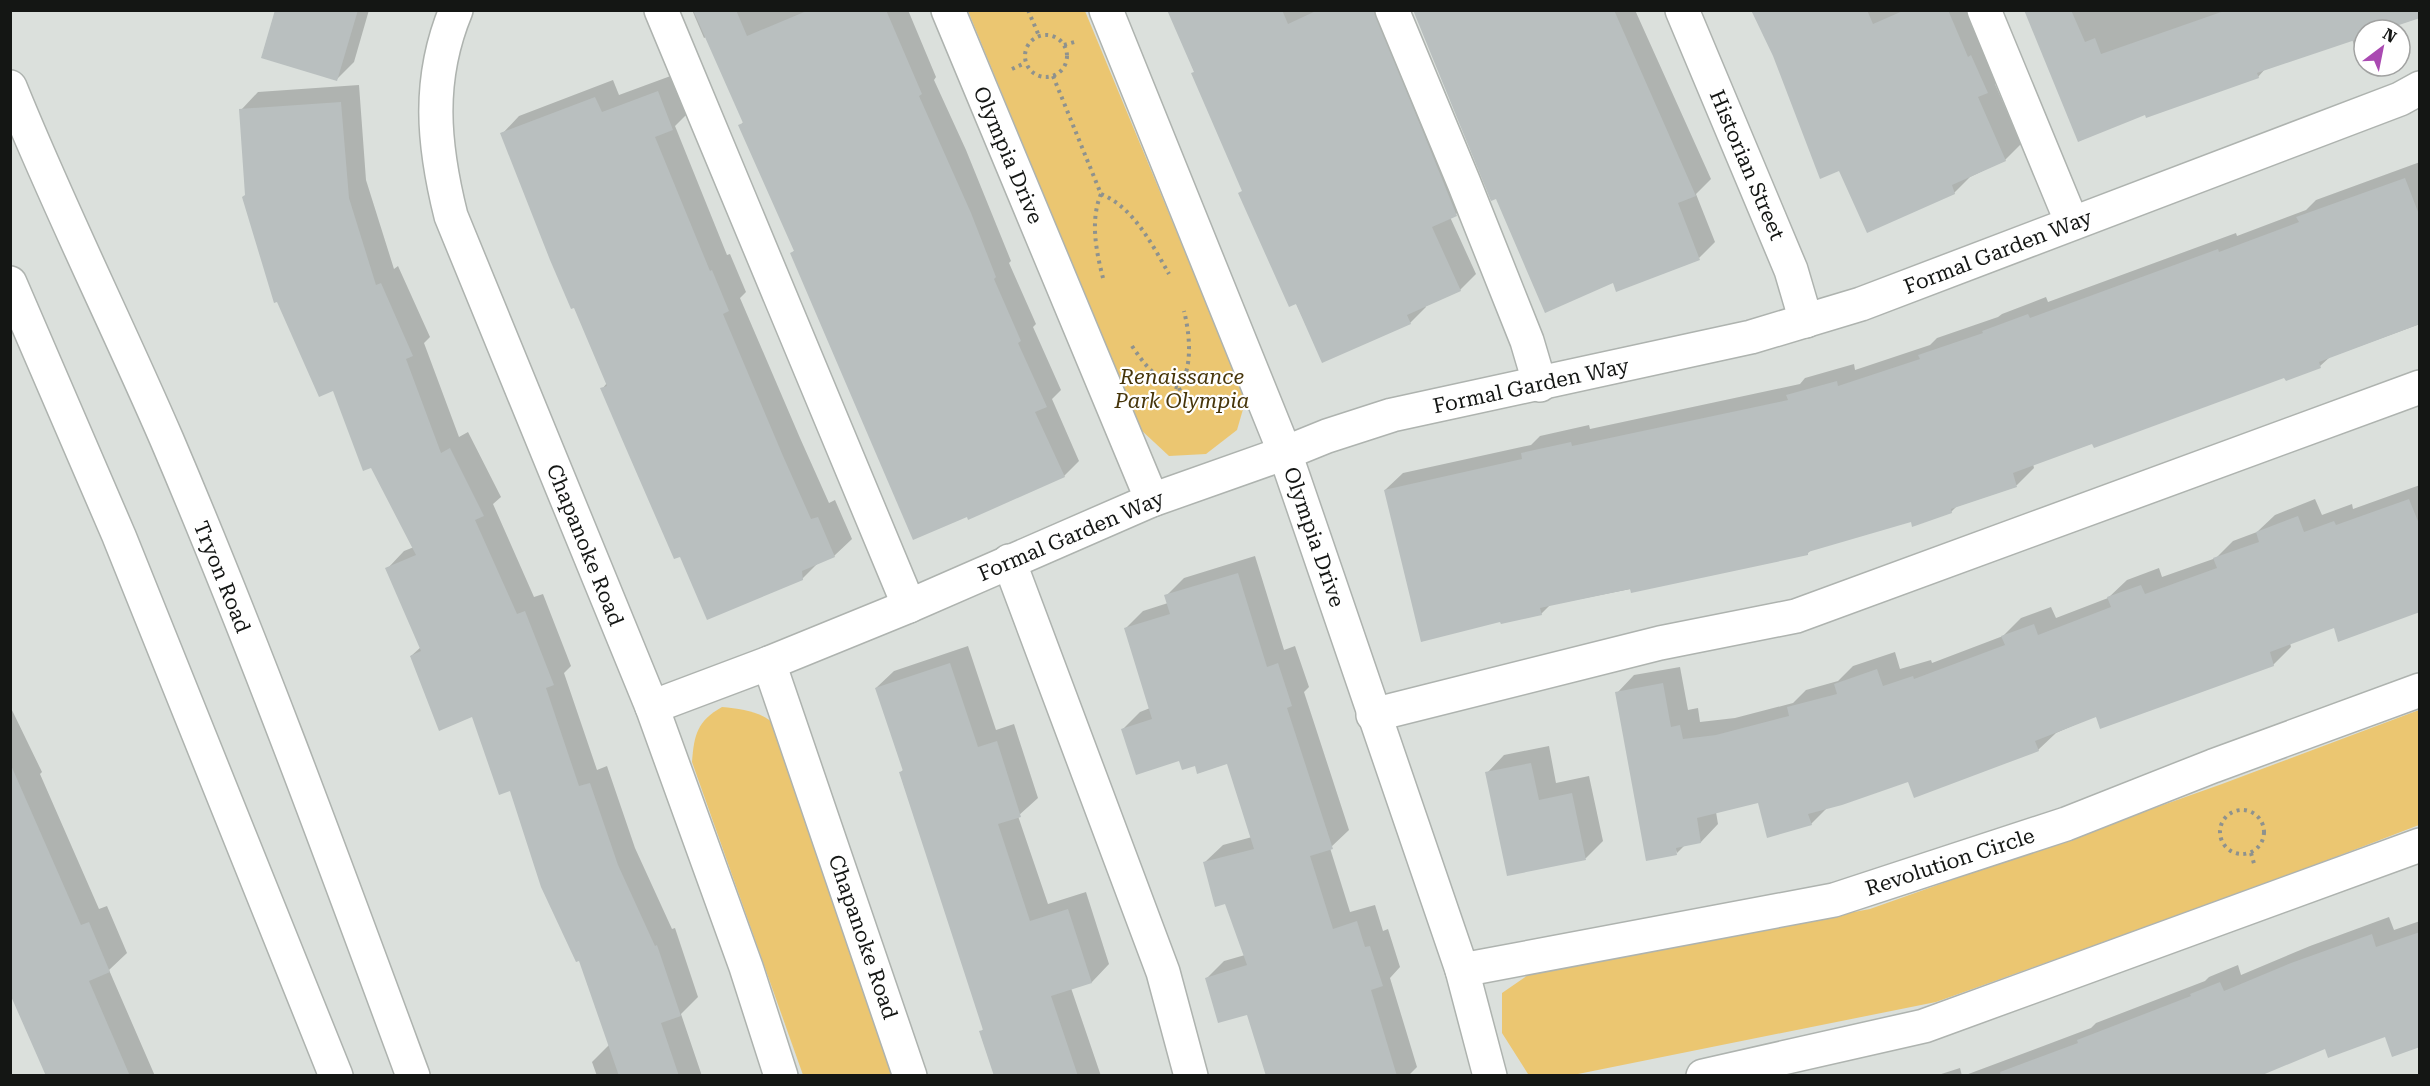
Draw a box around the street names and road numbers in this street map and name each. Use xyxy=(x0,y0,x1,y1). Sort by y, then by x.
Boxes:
street label: Olympia Drive xyxy=(968,83,1048,227)
street label: Historian Street xyxy=(1705,86,1789,244)
street label: Formal Garden Way xyxy=(1901,205,2096,299)
street label: Formal Garden Way xyxy=(1431,353,1632,418)
street label: Chapanoke Road xyxy=(542,461,629,630)
street label: Olympia Drive xyxy=(1279,464,1349,610)
street label: Formal Garden Way xyxy=(974,486,1168,586)
street label: Tryon Road xyxy=(189,518,255,637)
street label: Revolution Circle xyxy=(1862,823,2038,901)
street label: Chapanoke Road xyxy=(824,852,903,1023)

